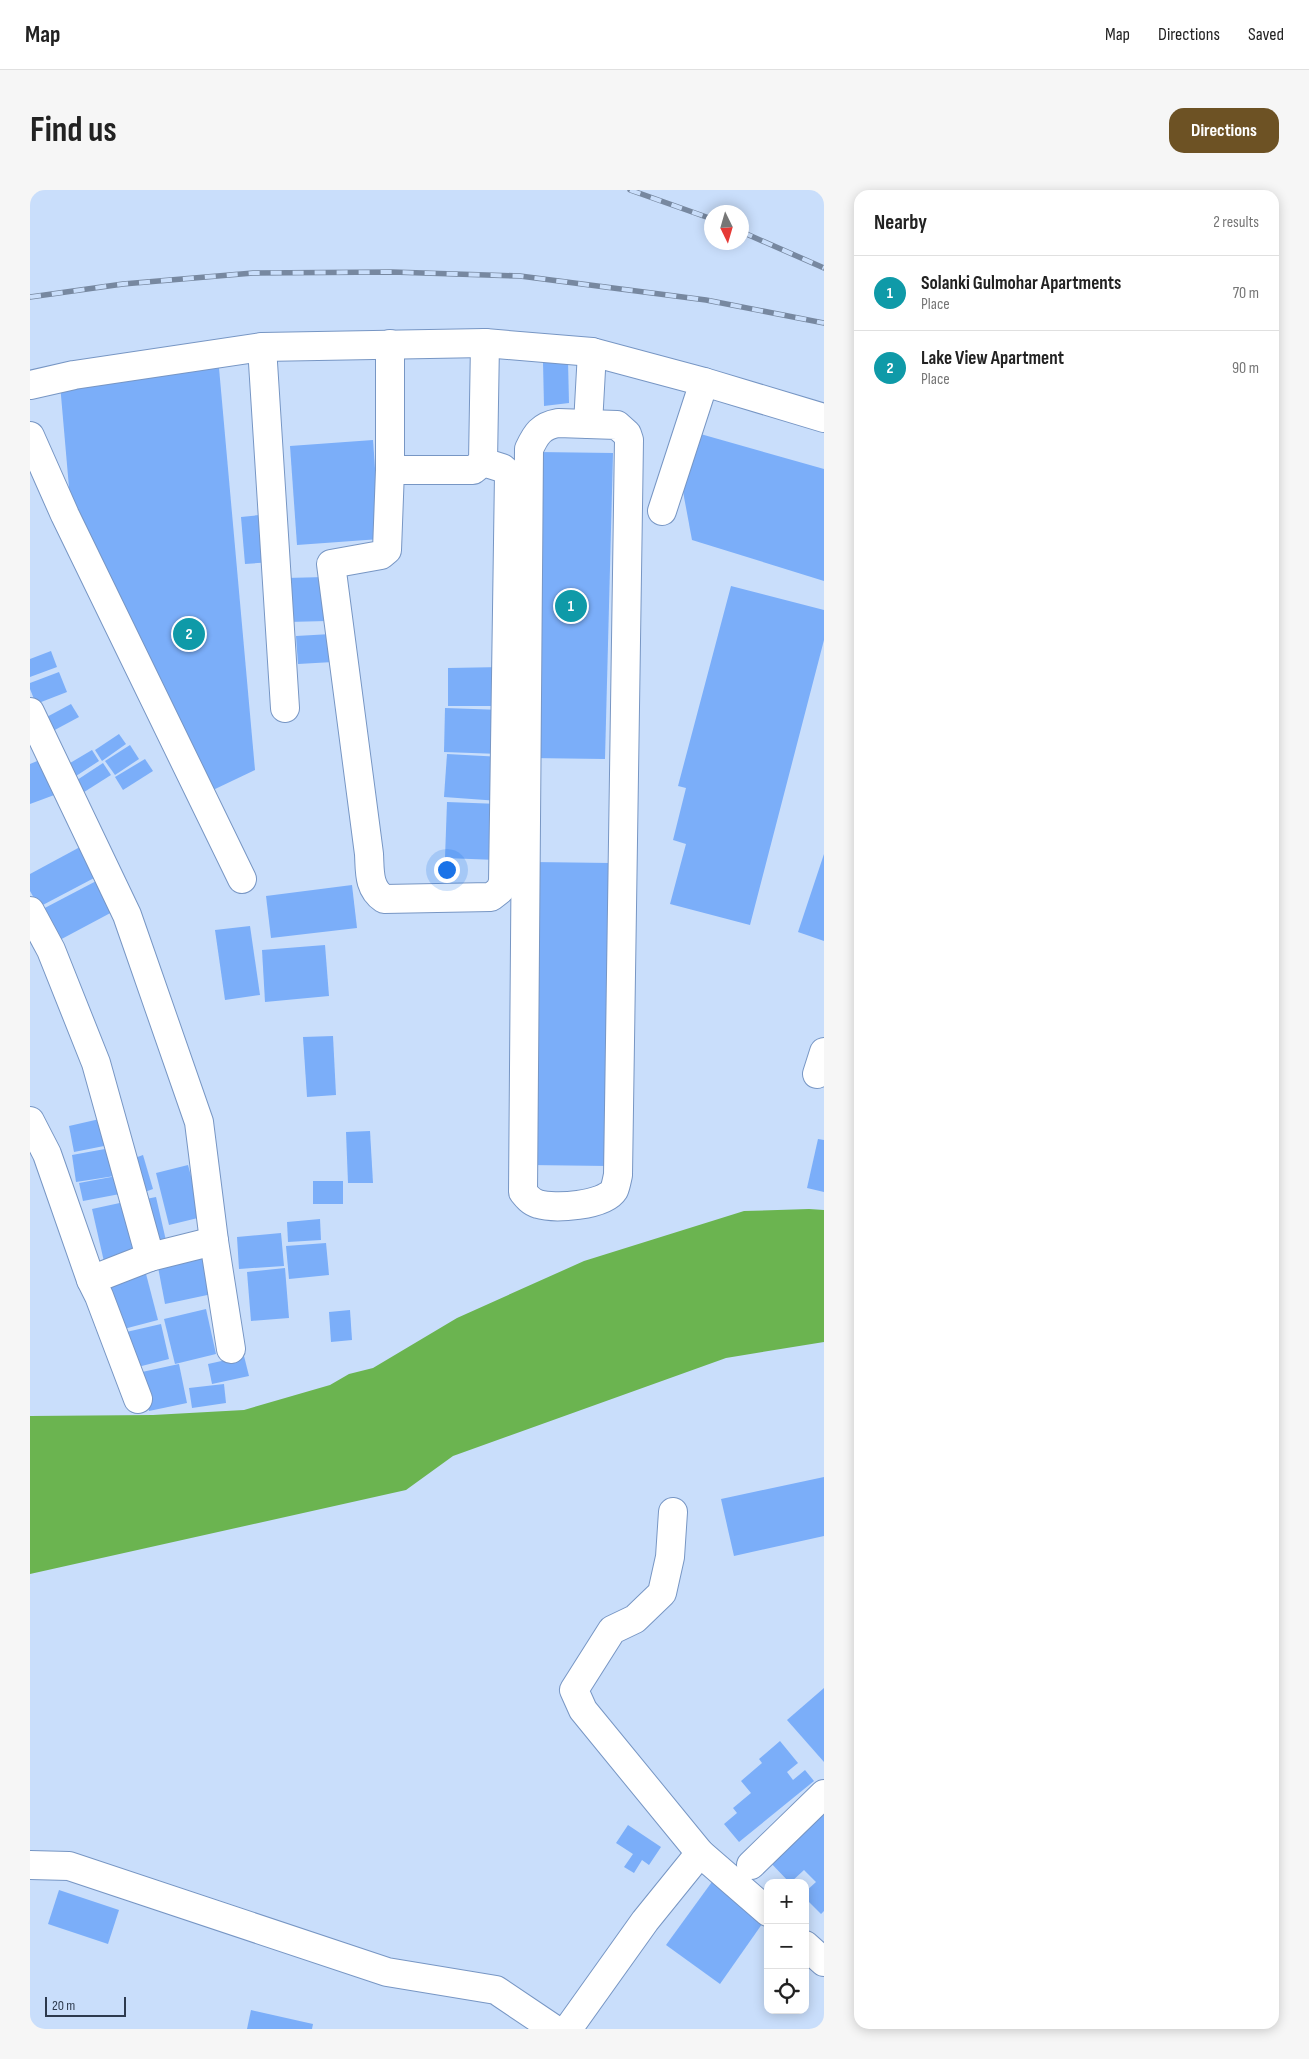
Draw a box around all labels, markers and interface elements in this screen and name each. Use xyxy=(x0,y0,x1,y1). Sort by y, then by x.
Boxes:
text: Map xyxy=(25,20,60,49)
text: Map xyxy=(1105,24,1130,45)
text: Directions xyxy=(1158,24,1220,45)
text: Saved xyxy=(1248,24,1284,45)
button: Directions xyxy=(1169,108,1279,153)
text: Find us xyxy=(30,109,117,152)
north arrow xyxy=(704,205,749,250)
text: Nearby xyxy=(874,210,927,235)
text: 2 results xyxy=(1213,213,1259,232)
text: Solanki Gulmohar Apartments xyxy=(921,272,1121,295)
text: 1 xyxy=(887,284,893,303)
text: 70 m xyxy=(1233,284,1259,303)
text: Place xyxy=(921,295,950,314)
text: Lake View Apartment xyxy=(921,347,1064,370)
text: 2 xyxy=(886,359,894,378)
text: 90 m xyxy=(1232,359,1259,378)
text: Place xyxy=(921,370,950,389)
pin: 1 xyxy=(555,587,587,625)
pin: 2 xyxy=(173,615,205,653)
your location xyxy=(434,857,460,883)
map controls xyxy=(764,1879,809,2014)
button: + xyxy=(764,1879,809,1924)
button: − xyxy=(764,1924,809,1969)
button: locate xyxy=(764,1969,809,2014)
scale bar xyxy=(45,1994,126,2017)
text: 20 m xyxy=(52,1997,75,2014)

